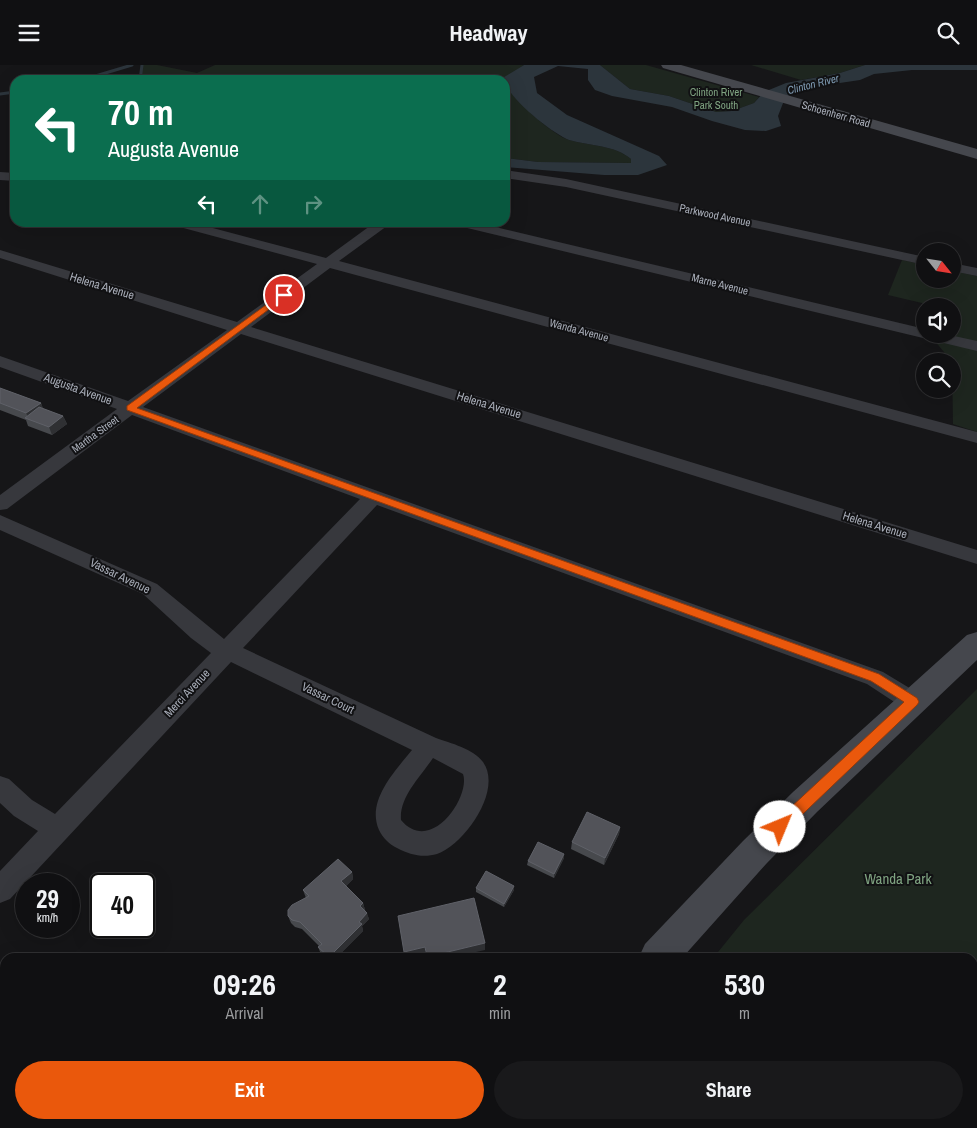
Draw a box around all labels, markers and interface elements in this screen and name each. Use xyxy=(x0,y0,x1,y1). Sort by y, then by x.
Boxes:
text: Headway xyxy=(449,18,528,48)
icon: menu xyxy=(15,19,43,47)
icon: search xyxy=(934,19,962,47)
water label: Clinton River xyxy=(786,71,841,97)
park label: Clinton River Park South xyxy=(690,85,742,112)
text: 70 m xyxy=(108,89,173,136)
icon: left xyxy=(25,95,90,160)
street label: Schoenherr Road xyxy=(800,98,872,130)
text: Augusta Avenue xyxy=(108,134,239,164)
icon: left xyxy=(193,190,221,218)
icon: ahead xyxy=(246,190,274,218)
icon: right xyxy=(299,190,327,218)
street label: Parkwood Avenue xyxy=(678,201,752,229)
north arrow xyxy=(916,243,961,287)
map controls xyxy=(916,243,961,398)
street label: Helena Avenue xyxy=(68,269,136,303)
street label: Marne Avenue xyxy=(690,270,750,298)
pin xyxy=(263,274,305,316)
icon: arrive xyxy=(270,281,298,309)
button: sound xyxy=(916,298,961,343)
street label: Wanda Avenue xyxy=(548,315,610,345)
button: search xyxy=(916,353,961,398)
street label: Augusta Avenue xyxy=(41,369,114,409)
street label: Helena Avenue xyxy=(455,388,523,422)
street label: Martha Street xyxy=(69,412,122,456)
street label: Helena Avenue xyxy=(841,508,909,542)
street label: Vassar Avenue xyxy=(87,554,153,598)
street label: Merci Avenue xyxy=(161,666,213,720)
street label: Vassar Court xyxy=(299,678,357,718)
position arrow xyxy=(753,800,805,852)
park label: Wanda Park xyxy=(864,868,932,889)
speed limit sign: 40 xyxy=(90,873,155,938)
text: 29 xyxy=(36,882,59,916)
text: km/h xyxy=(37,910,58,926)
text: 09:26 xyxy=(213,964,276,1004)
text: 2 xyxy=(493,964,507,1004)
text: 530 xyxy=(724,964,765,1004)
text: Arrival xyxy=(226,1002,263,1024)
text: min xyxy=(489,1002,511,1024)
text: m xyxy=(739,1002,750,1024)
button: Exit xyxy=(15,1061,484,1119)
button: Share xyxy=(494,1061,963,1119)

